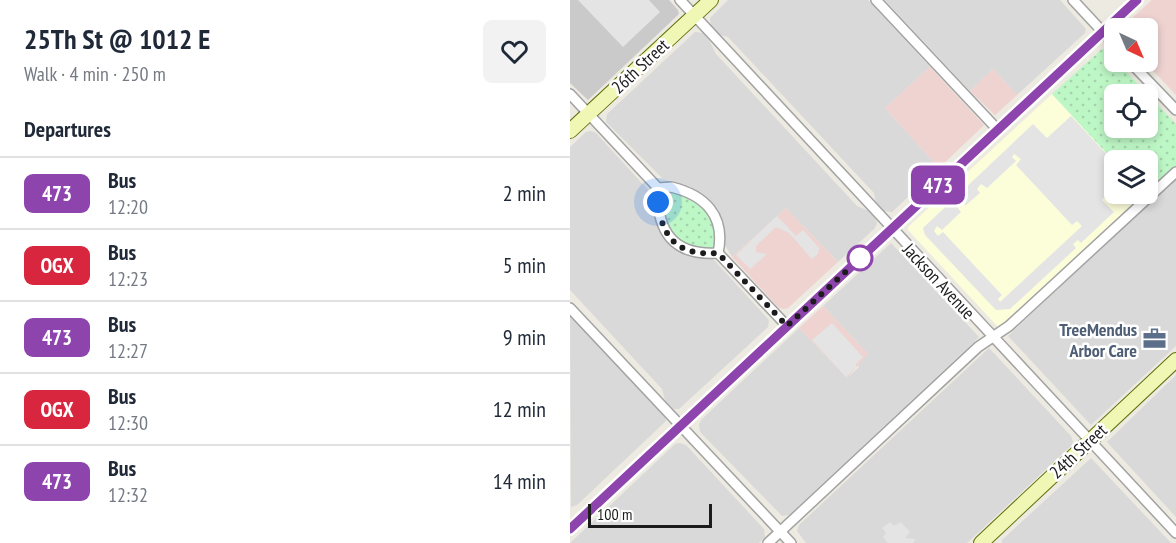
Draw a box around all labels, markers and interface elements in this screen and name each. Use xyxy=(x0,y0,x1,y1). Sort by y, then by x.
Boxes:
north arrow xyxy=(1104,18,1158,72)
map controls xyxy=(1104,18,1158,204)
text: 25Th St @ 1012 E xyxy=(24,20,210,57)
button: heart xyxy=(483,20,546,83)
street label: 26th Street xyxy=(607,34,674,98)
text: Walk · 4 min · 250 m xyxy=(24,61,166,87)
button: locate xyxy=(1104,84,1158,138)
text: Departures xyxy=(24,115,111,143)
button: layers xyxy=(1104,150,1158,204)
text: Bus xyxy=(108,166,136,194)
line badge: 473 xyxy=(904,166,973,204)
text: 473 xyxy=(923,172,953,199)
text: 2 min xyxy=(503,179,546,207)
text: 473 xyxy=(42,180,72,207)
your location xyxy=(643,187,673,217)
text: 12:20 xyxy=(108,194,148,220)
street label: Jackson Avenue xyxy=(897,237,980,324)
text: Bus xyxy=(108,238,136,266)
unlabelled marker xyxy=(847,245,873,271)
text: 5 min xyxy=(503,251,546,279)
text: OGX xyxy=(40,252,74,279)
text: 12:23 xyxy=(108,266,148,292)
text: Bus xyxy=(108,310,136,338)
place label: TreeMendus Arbor Care xyxy=(1059,318,1137,362)
text: 9 min xyxy=(503,323,546,351)
text: 473 xyxy=(42,324,72,351)
office icon: TreeMendus Arbor Care xyxy=(1142,326,1168,352)
text: 12:27 xyxy=(108,338,148,364)
text: Bus xyxy=(108,382,136,410)
text: 12 min xyxy=(493,395,546,423)
text: OGX xyxy=(40,396,74,423)
text: 12:30 xyxy=(108,410,148,436)
street label: 24th Street xyxy=(1045,419,1112,483)
text: Bus xyxy=(108,454,136,482)
text: 14 min xyxy=(493,467,546,495)
text: 473 xyxy=(42,468,72,495)
text: 12:32 xyxy=(108,482,148,508)
scale bar xyxy=(588,501,712,528)
text: 100 m xyxy=(597,504,632,524)

